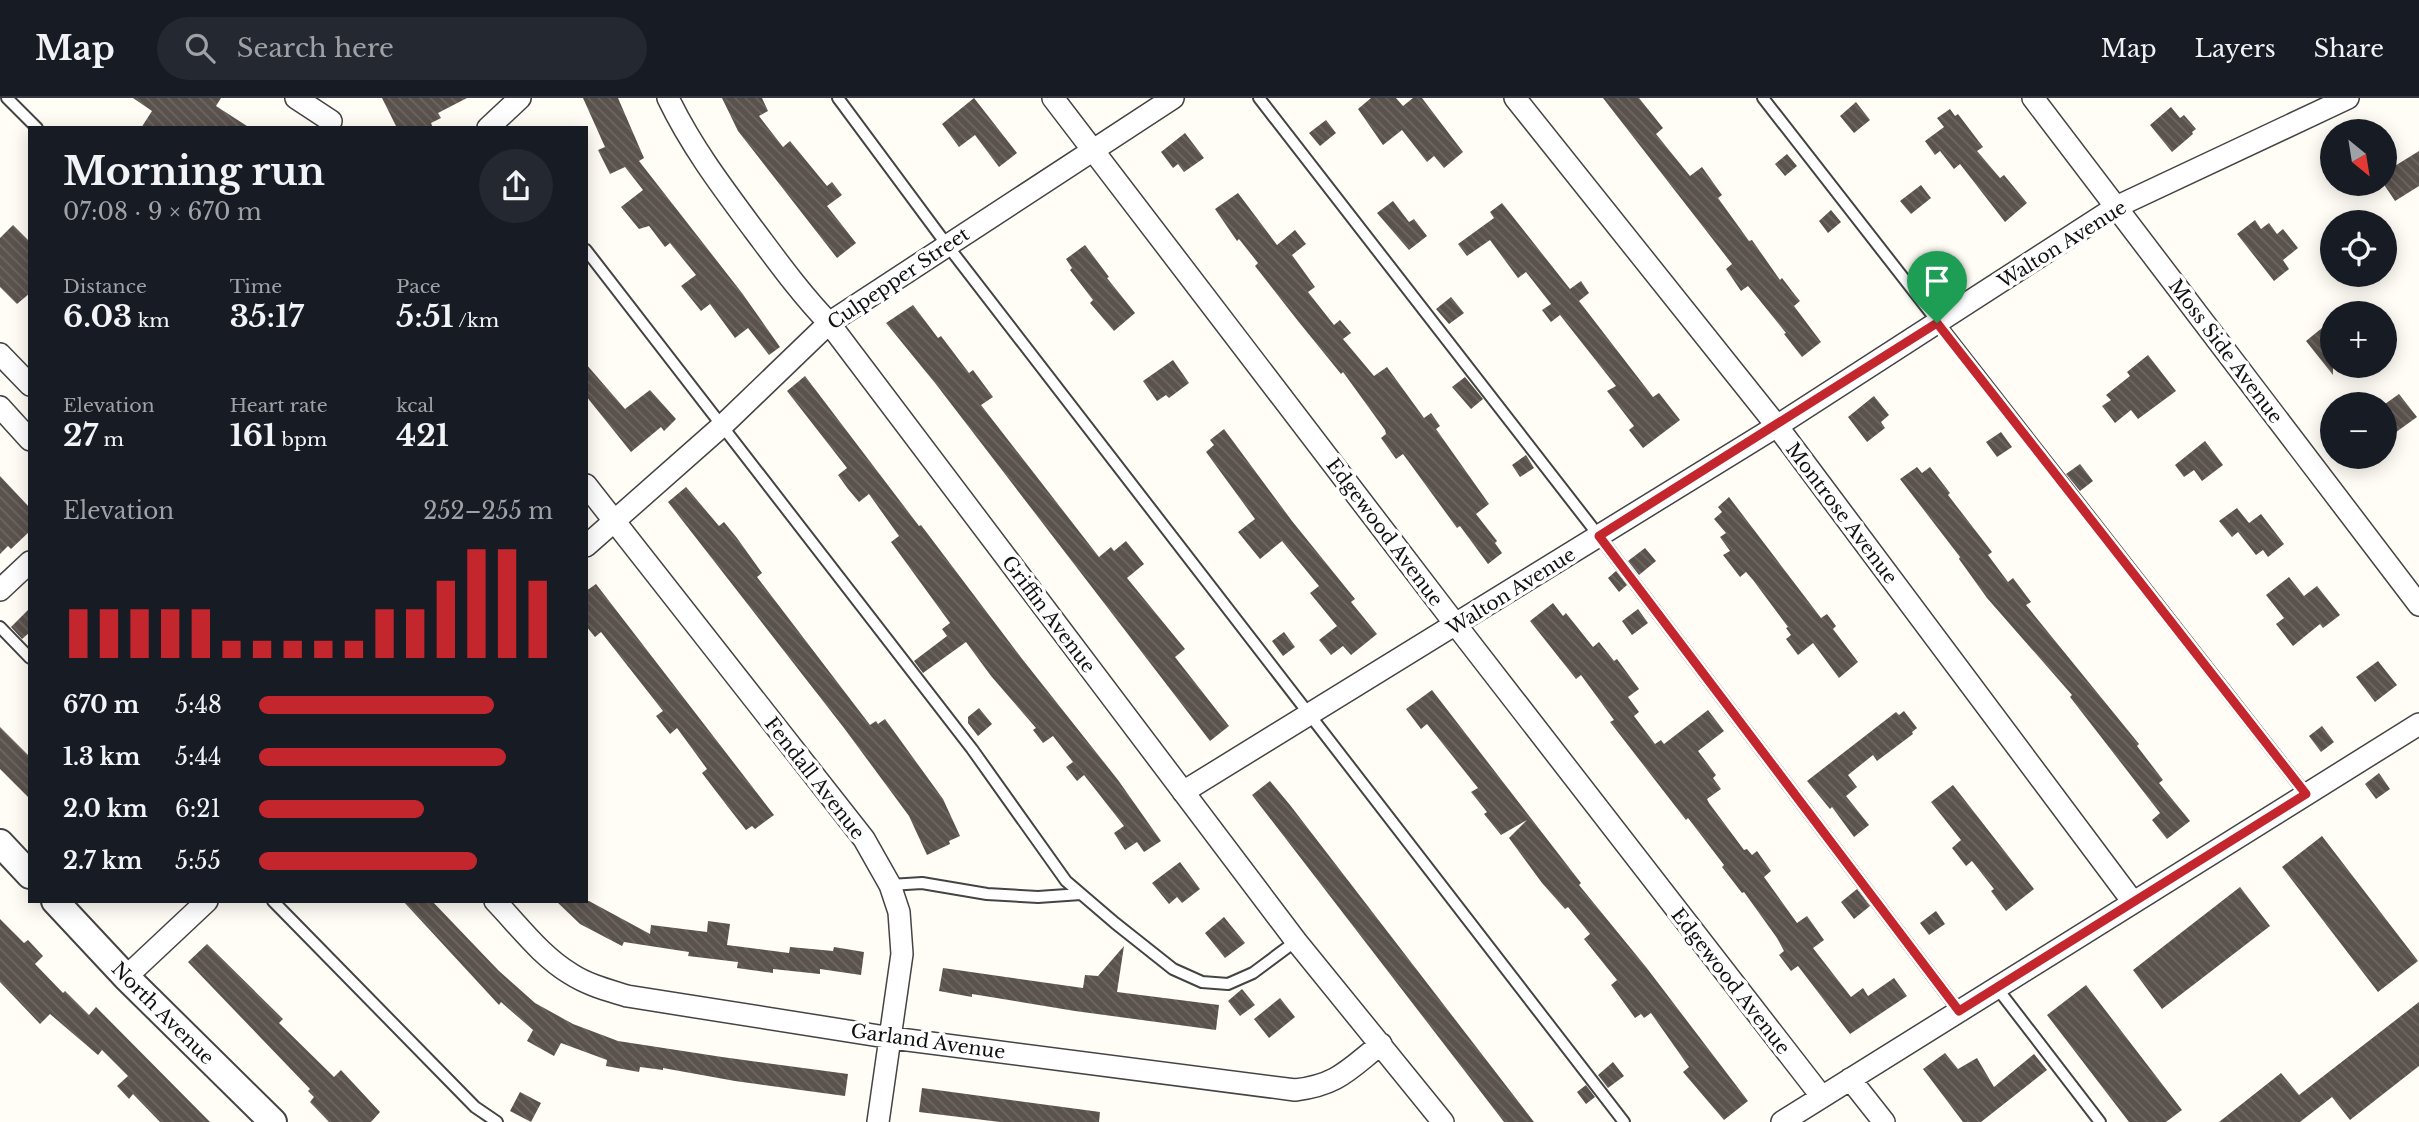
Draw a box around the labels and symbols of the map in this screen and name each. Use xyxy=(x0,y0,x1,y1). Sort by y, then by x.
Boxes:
north arrow xyxy=(2320,119,2398,196)
street label: Walton Avenue xyxy=(1993,196,2131,294)
street label: Culpepper Street xyxy=(823,222,974,334)
pin xyxy=(1907,251,1967,323)
street label: Moss Side Avenue xyxy=(2164,275,2287,428)
street label: Montrose Avenue xyxy=(1781,438,1902,588)
street label: Edgewood Avenue xyxy=(1322,454,1448,611)
street label: Walton Avenue xyxy=(1442,543,1580,641)
street label: Griffin Avenue xyxy=(997,551,1100,677)
street label: Fendall Avenue xyxy=(760,713,869,844)
street label: Edgewood Avenue xyxy=(1666,904,1795,1059)
street label: North Avenue xyxy=(107,957,219,1069)
street label: Garland Avenue xyxy=(849,1019,1007,1064)

